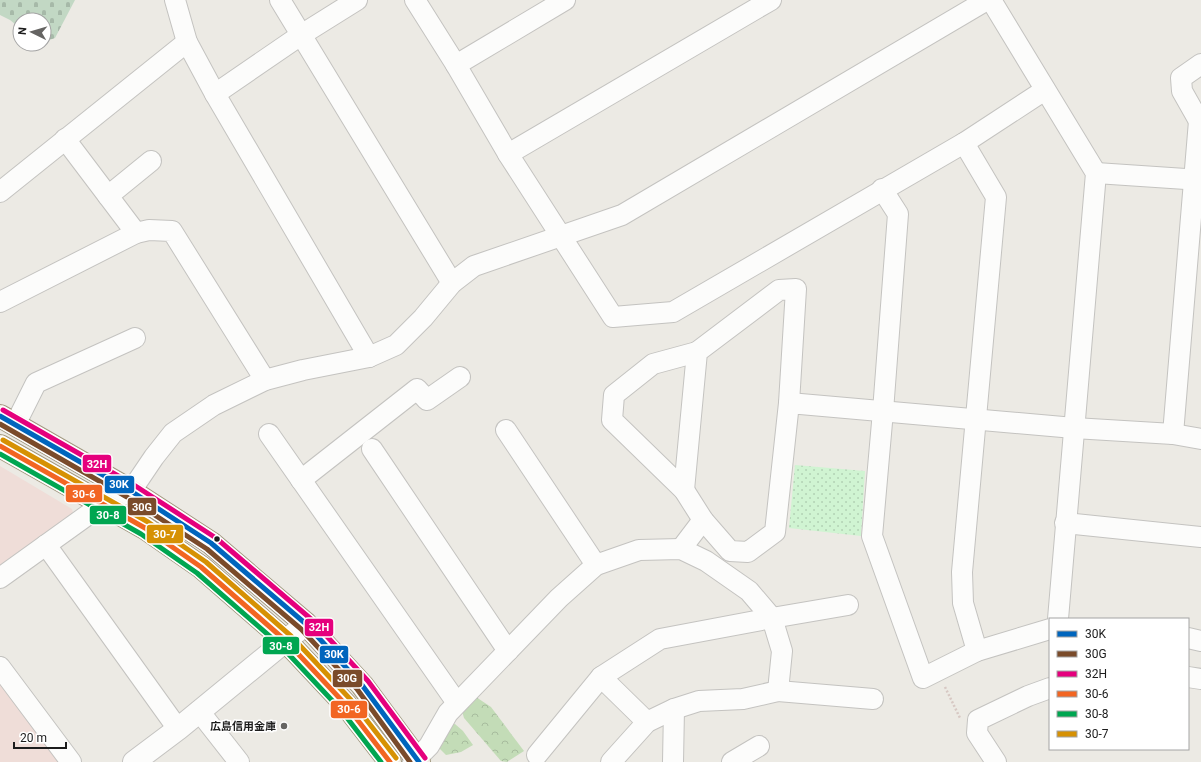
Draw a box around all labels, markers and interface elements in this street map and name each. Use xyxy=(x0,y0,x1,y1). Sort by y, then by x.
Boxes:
north arrow xyxy=(12,12,52,52)
text: N xyxy=(16,27,29,36)
line badge: 32H xyxy=(82,454,112,473)
text: 32H xyxy=(87,458,107,471)
line badge: 30K xyxy=(104,475,135,494)
text: 30K xyxy=(109,478,130,491)
line badge: 30-6 xyxy=(65,484,103,503)
text: 30-6 xyxy=(72,488,96,501)
line badge: 30G xyxy=(127,497,157,516)
text: 30G xyxy=(132,501,152,514)
line badge: 30-8 xyxy=(89,505,127,525)
text: 30-8 xyxy=(96,509,120,522)
line badge: 30-7 xyxy=(146,524,184,544)
text: 30-7 xyxy=(153,528,177,541)
unlabelled marker xyxy=(212,534,222,544)
line badge: 32H xyxy=(304,618,334,637)
legend xyxy=(1049,618,1189,750)
text: 32H xyxy=(309,621,329,634)
text: 30K xyxy=(1085,627,1106,641)
line badge: 30-8 xyxy=(262,636,300,655)
text: 30-8 xyxy=(269,640,293,653)
line badge: 30K xyxy=(319,645,349,664)
text: 30G xyxy=(1085,647,1107,661)
text: 30K xyxy=(324,648,345,661)
text: 32H xyxy=(1085,667,1107,681)
line badge: 30G xyxy=(332,669,363,688)
text: 30G xyxy=(337,672,357,685)
text: 30-6 xyxy=(1085,687,1109,701)
line badge: 30-6 xyxy=(330,700,368,719)
text: 30-6 xyxy=(337,703,361,716)
text: 30-8 xyxy=(1085,707,1109,721)
place label: 広島信用金庫 xyxy=(210,720,276,733)
marker: 広島信用金庫 xyxy=(279,721,289,731)
scale bar xyxy=(14,724,66,750)
text: 30-7 xyxy=(1085,727,1109,741)
text: 20 m xyxy=(20,731,47,745)

